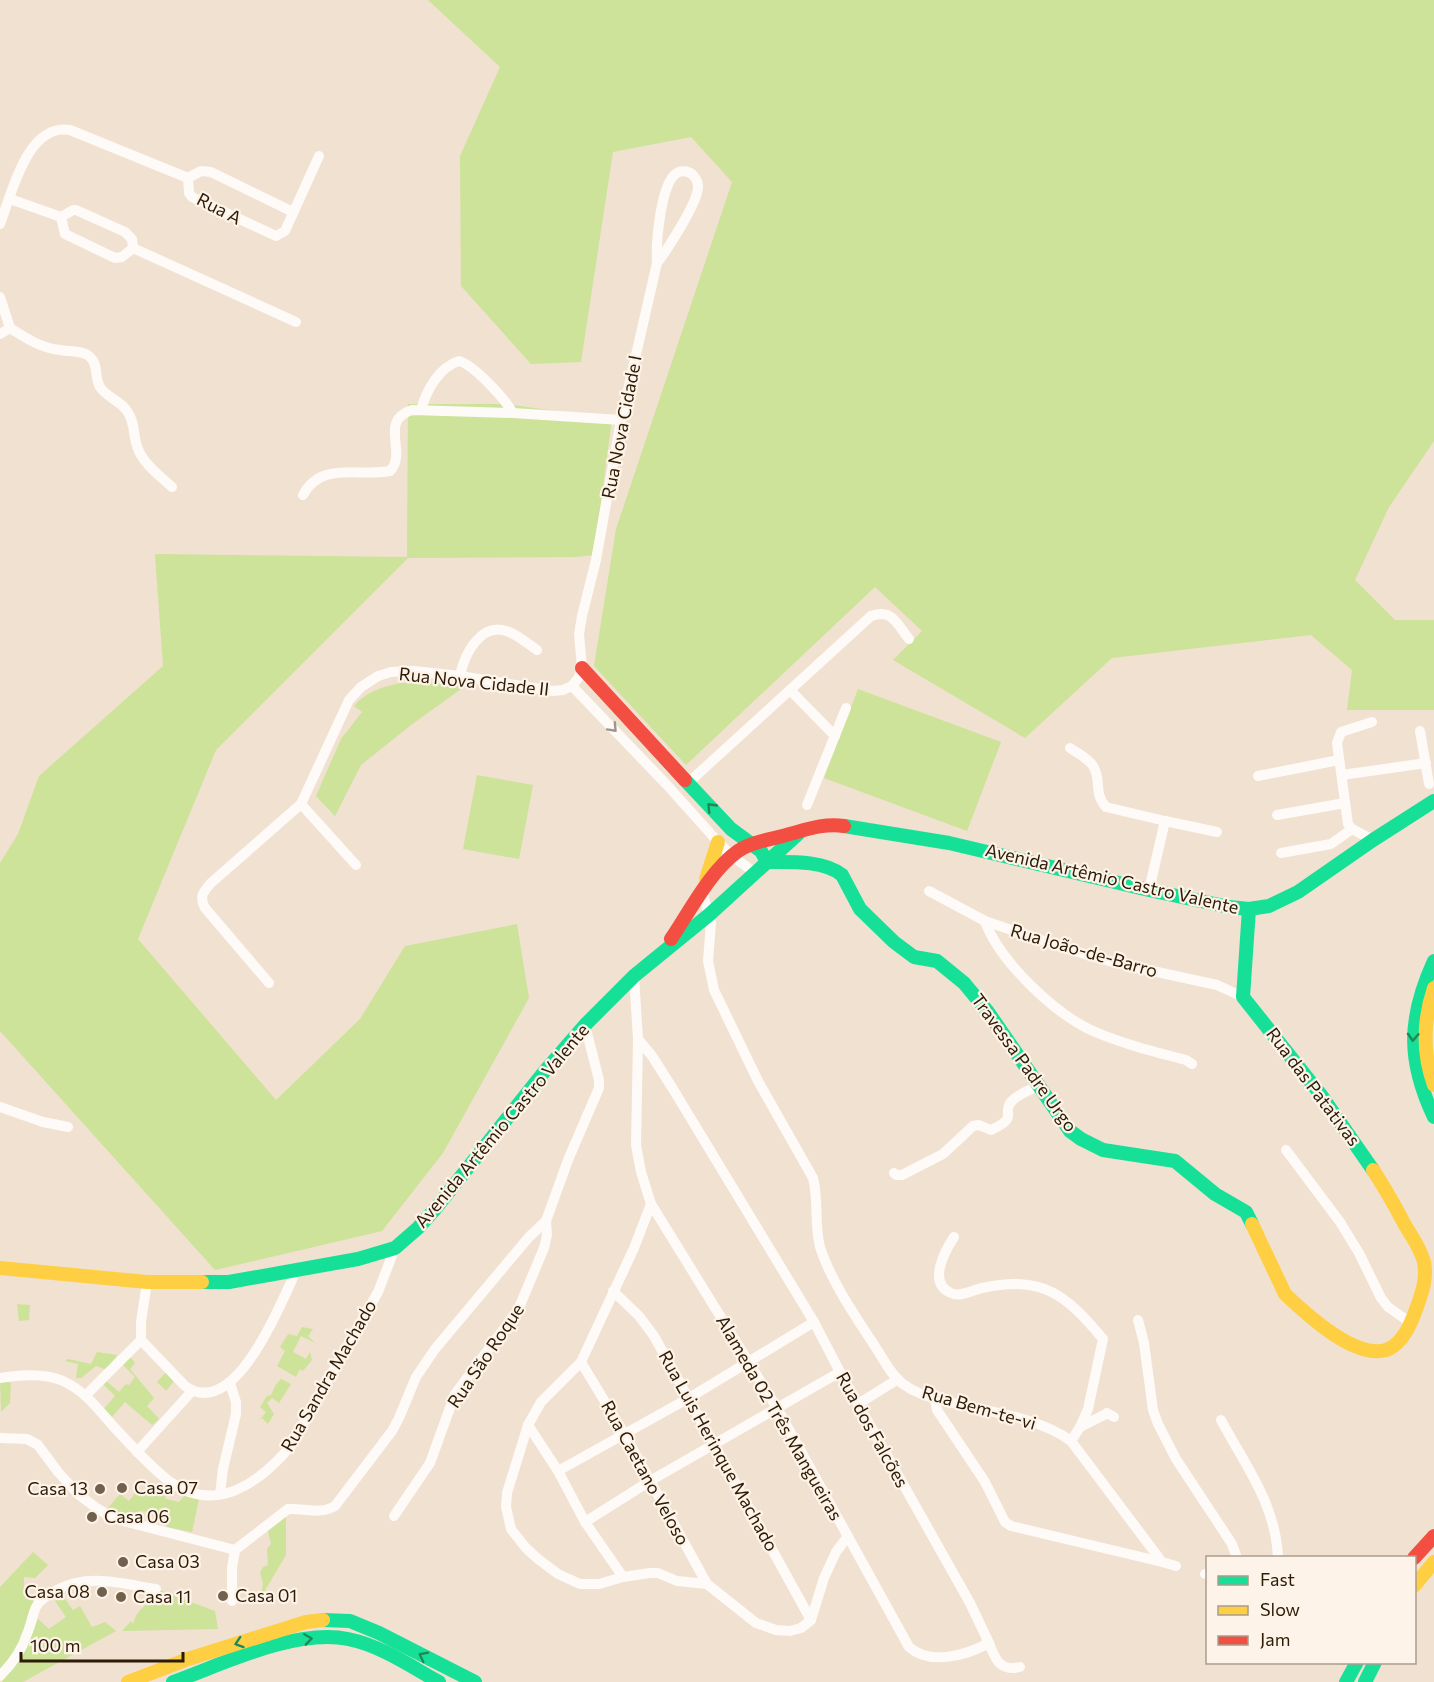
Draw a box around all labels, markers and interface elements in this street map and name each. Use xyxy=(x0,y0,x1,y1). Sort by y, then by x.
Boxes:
street label: Rua A xyxy=(193,188,246,229)
street label: Rua Nova Cidade I xyxy=(596,353,646,501)
street label: Rua Nova Cidade II xyxy=(398,662,550,700)
one-way arrow xyxy=(605,721,616,732)
one-way arrow xyxy=(707,804,718,815)
street label: Avenida Artêmio Castro Valente xyxy=(983,838,1241,918)
street label: Rua João-de-Barro xyxy=(1008,919,1160,982)
street label: Travessa Padre Urgo xyxy=(967,989,1082,1136)
street label: Avenida Artêmio Castro Valente xyxy=(409,1019,593,1232)
street label: Rua das Patativas xyxy=(1262,1023,1365,1150)
one-way arrow xyxy=(1407,1032,1420,1041)
street label: Rua Sandra Machado xyxy=(276,1296,381,1455)
street label: Rua São Roque xyxy=(442,1299,528,1412)
street label: Alameda 02 Três Mangueiras xyxy=(712,1311,848,1524)
street label: Rua Luis Herinque Machado xyxy=(654,1346,783,1555)
street label: Rua dos Falcões xyxy=(832,1368,914,1491)
street label: Rua Bem-te-vi xyxy=(920,1380,1039,1434)
street label: Rua Caetano Veloso xyxy=(597,1396,695,1549)
place label: Casa 07 xyxy=(134,1476,198,1498)
place label: Casa 13 xyxy=(27,1477,88,1499)
marker: Casa 07 xyxy=(115,1481,129,1495)
marker: Casa 13 xyxy=(93,1482,107,1496)
place label: Casa 06 xyxy=(104,1505,169,1527)
marker: Casa 06 xyxy=(85,1510,99,1524)
place label: Casa 03 xyxy=(135,1550,200,1572)
marker: Casa 03 xyxy=(116,1555,130,1569)
legend xyxy=(1206,1556,1416,1664)
text: Fast xyxy=(1260,1568,1295,1590)
place label: Casa 08 xyxy=(25,1580,90,1602)
place label: Casa 01 xyxy=(235,1584,297,1606)
marker: Casa 08 xyxy=(95,1585,109,1599)
place label: Casa 11 xyxy=(133,1585,191,1607)
marker: Casa 01 xyxy=(216,1589,230,1603)
marker: Casa 11 xyxy=(114,1590,128,1604)
text: Slow xyxy=(1260,1598,1300,1620)
scale bar xyxy=(21,1625,183,1663)
text: Jam xyxy=(1260,1628,1290,1650)
text: 100 m xyxy=(30,1634,80,1656)
one-way arrow xyxy=(303,1634,313,1646)
one-way arrow xyxy=(234,1636,245,1648)
one-way arrow xyxy=(419,1652,429,1663)

